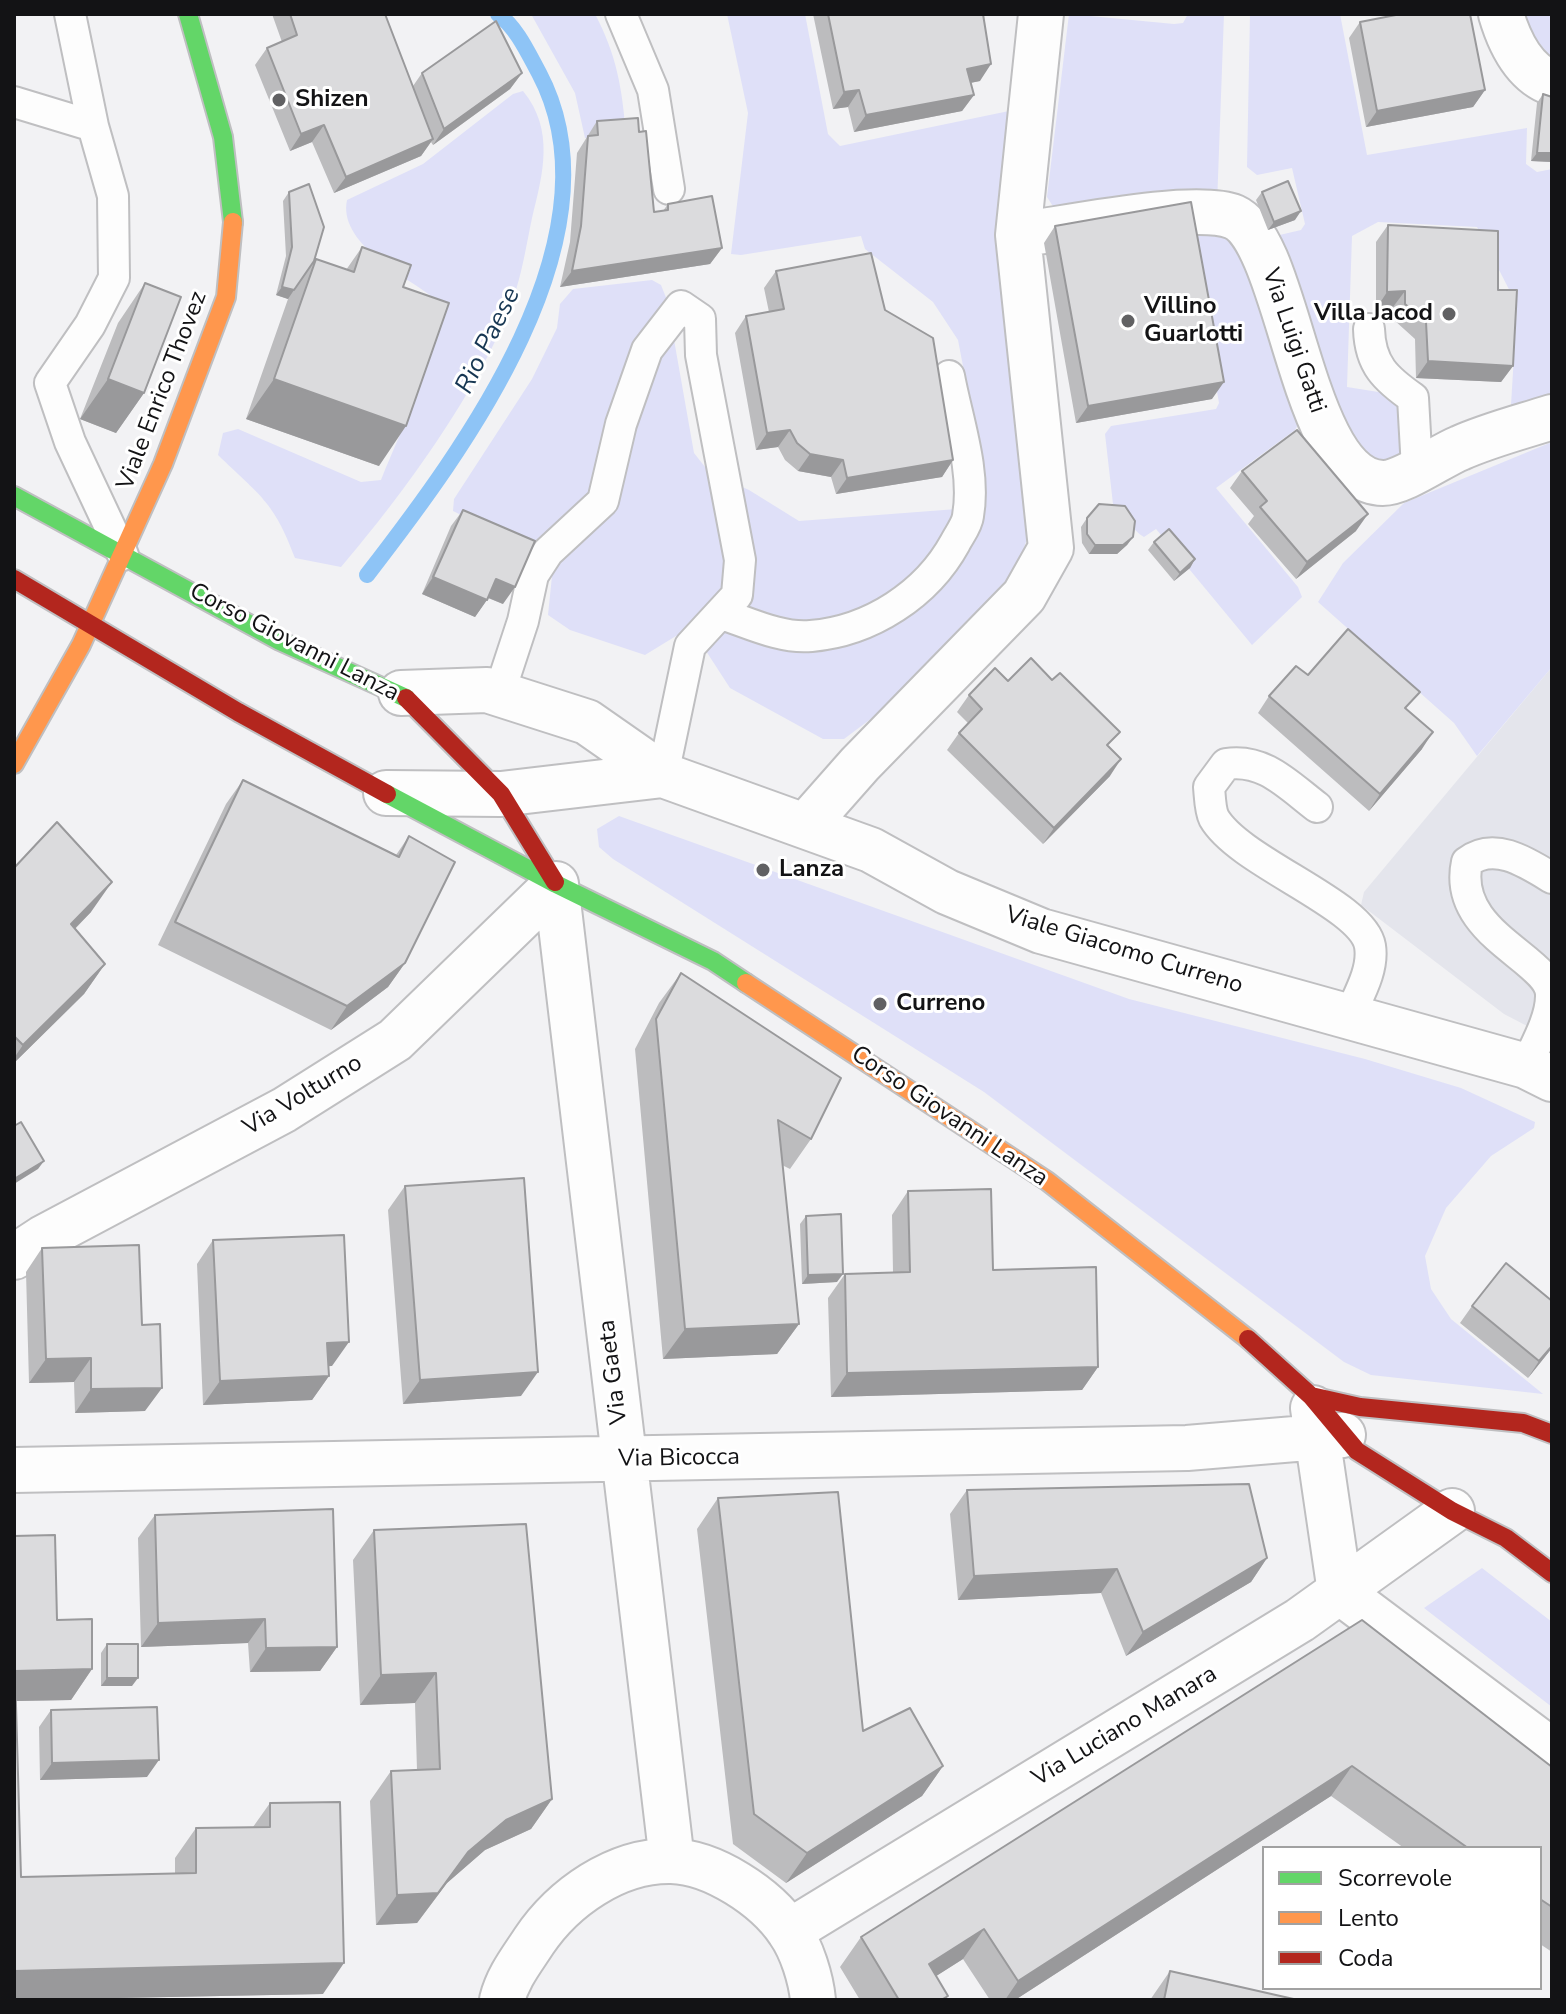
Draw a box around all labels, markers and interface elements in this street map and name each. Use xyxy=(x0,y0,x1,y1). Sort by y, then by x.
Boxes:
place label: Shizen xyxy=(295,86,368,114)
marker: Shizen xyxy=(270,91,288,109)
street label: Via Luigi Gatti xyxy=(1255,265,1331,417)
water label: Rio Paese xyxy=(450,283,528,399)
street label: Viale Enrico Thovez xyxy=(112,288,214,494)
place label: Villino Guarlotti xyxy=(1144,293,1243,349)
place label: Villa Jacod xyxy=(1314,300,1433,328)
marker: Villa Jacod xyxy=(1440,305,1458,323)
marker: Villino Guarlotti xyxy=(1119,312,1137,330)
street label: Corso Giovanni Lanza xyxy=(184,578,404,708)
place label: Lanza xyxy=(779,856,844,884)
marker: Lanza xyxy=(754,861,772,879)
street label: Viale Giacomo Curreno xyxy=(1002,901,1246,1001)
place label: Curreno xyxy=(896,990,985,1018)
marker: Curreno xyxy=(871,995,889,1013)
street label: Corso Giovanni Lanza xyxy=(845,1040,1053,1194)
street label: Via Volturno xyxy=(238,1049,368,1143)
street label: Via Gaeta xyxy=(593,1318,635,1426)
street label: Via Bicocca xyxy=(618,1444,740,1474)
street label: Via Luciano Manara xyxy=(1027,1660,1223,1794)
legend xyxy=(1262,1846,1542,1990)
text: Scorrevole xyxy=(1338,1862,1452,1894)
text: Lento xyxy=(1338,1902,1399,1934)
text: Coda xyxy=(1338,1942,1393,1974)

